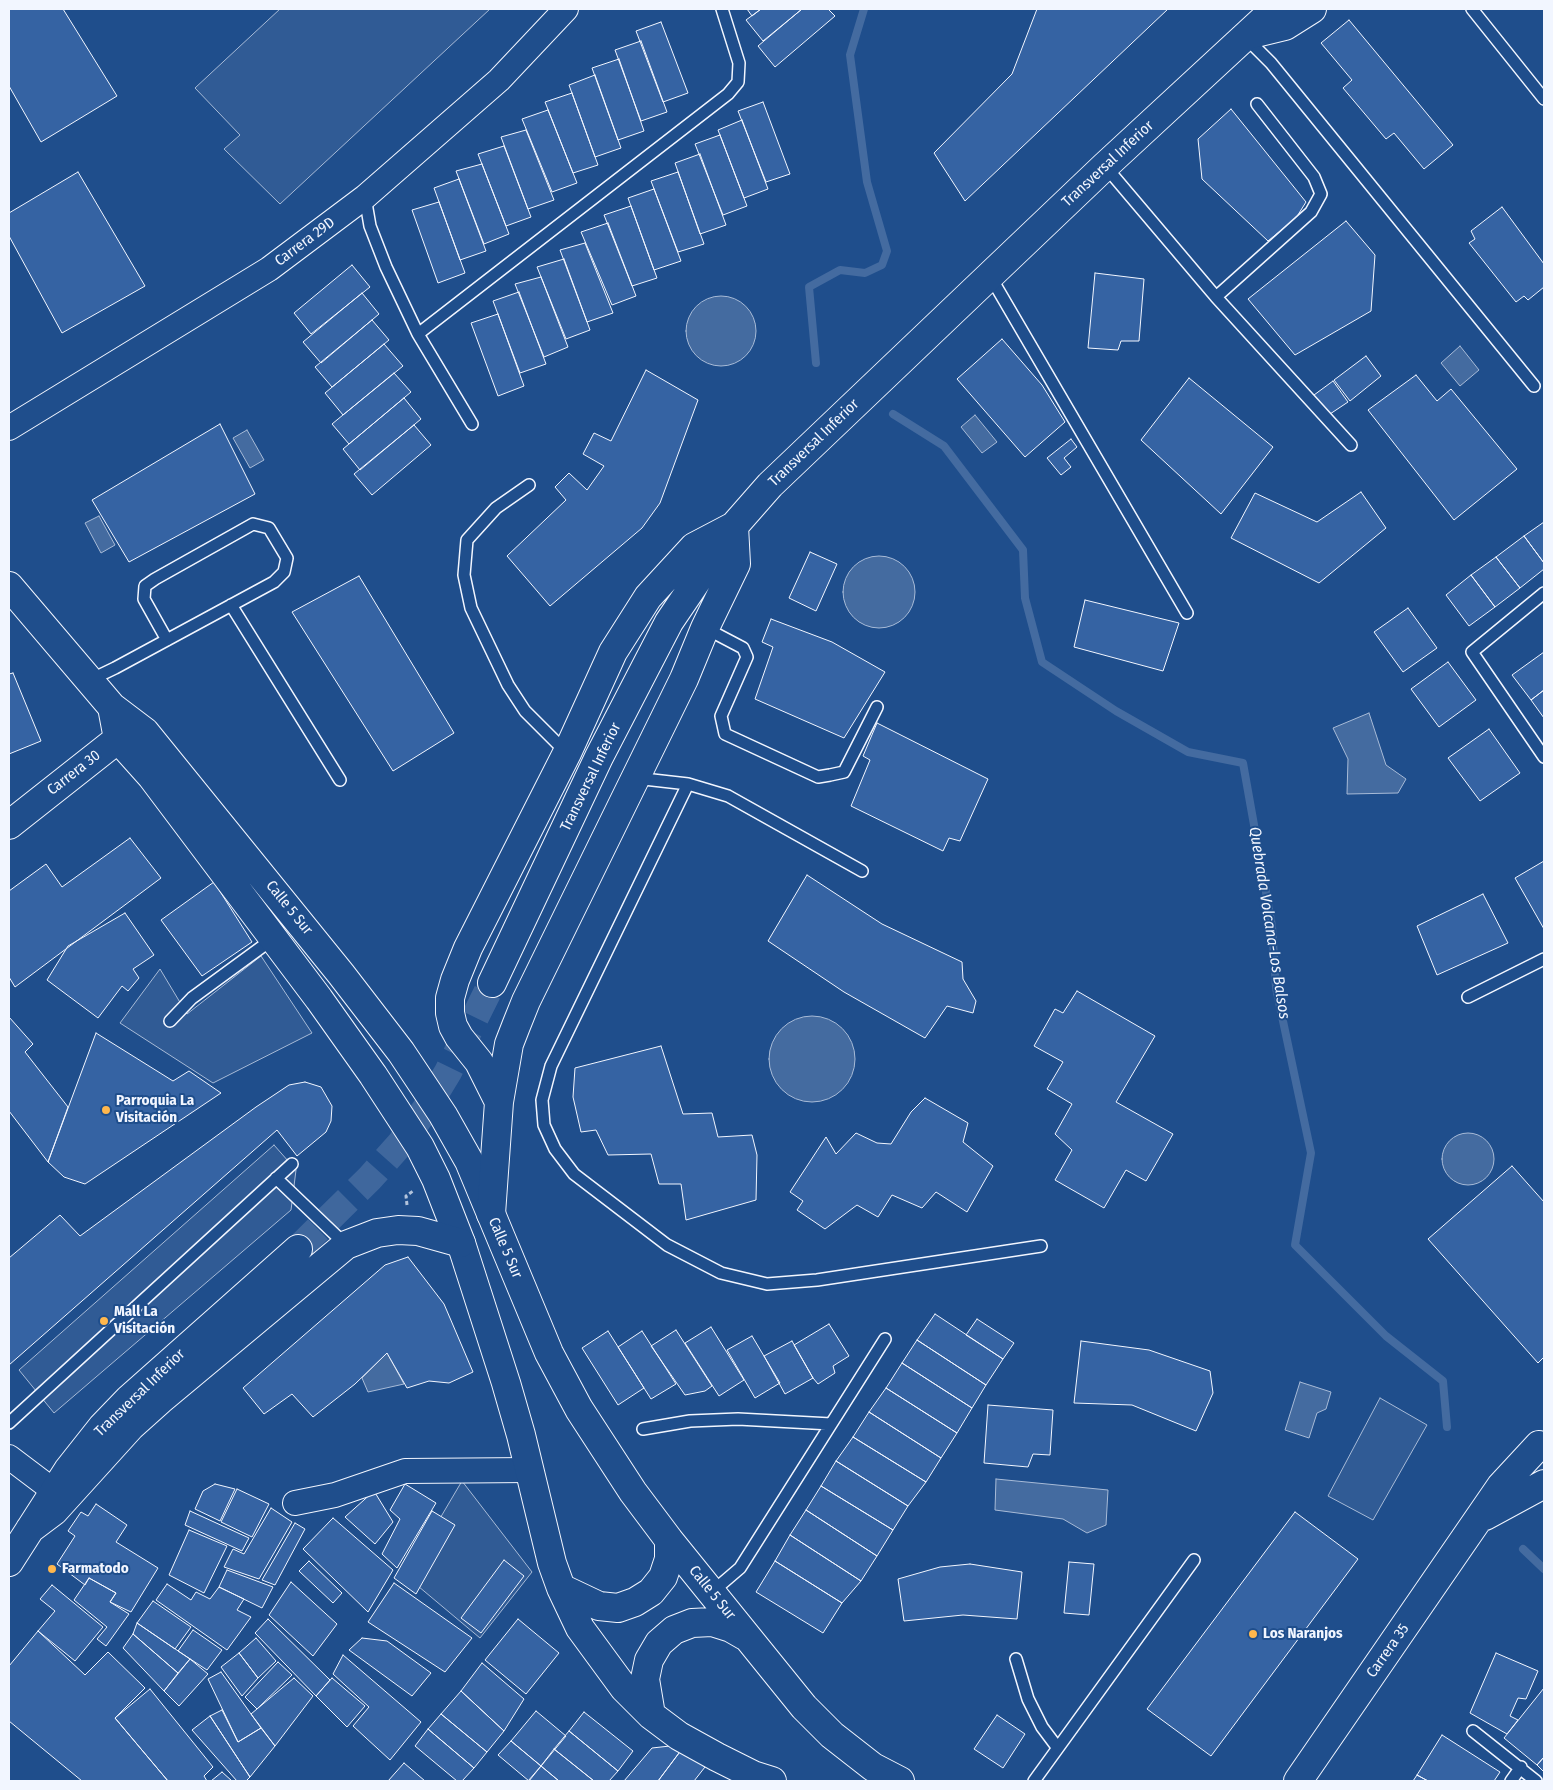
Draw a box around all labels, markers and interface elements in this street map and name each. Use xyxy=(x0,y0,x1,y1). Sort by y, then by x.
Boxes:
street label: Transversal Inferior xyxy=(1059,117,1157,211)
street label: Carrera 29D xyxy=(271,214,339,270)
street label: Transversal Inferior xyxy=(765,395,863,491)
street label: Transversal Inferior xyxy=(557,720,625,834)
street label: Carrera 30 xyxy=(44,747,104,799)
water label: Quebrada Volcana-Los Balsos xyxy=(1244,826,1294,1020)
street label: Calle 5 Sur xyxy=(262,877,316,939)
place label: Parroquia La Visitación xyxy=(116,1092,194,1127)
marker: Parroquia La Visitación xyxy=(100,1104,112,1116)
street label: Calle 5 Sur xyxy=(484,1215,526,1281)
place label: Mall La Visitación xyxy=(114,1303,175,1338)
marker: Mall La Visitación xyxy=(98,1315,110,1327)
street label: Transversal Inferior xyxy=(91,1345,189,1441)
place label: Farmatodo xyxy=(62,1560,129,1578)
street label: Calle 5 Sur xyxy=(685,1562,739,1624)
marker: Farmatodo xyxy=(46,1563,58,1575)
street label: Carrera 35 xyxy=(1363,1621,1413,1681)
place label: Los Naranjos xyxy=(1263,1625,1343,1643)
marker: Los Naranjos xyxy=(1247,1628,1259,1640)

